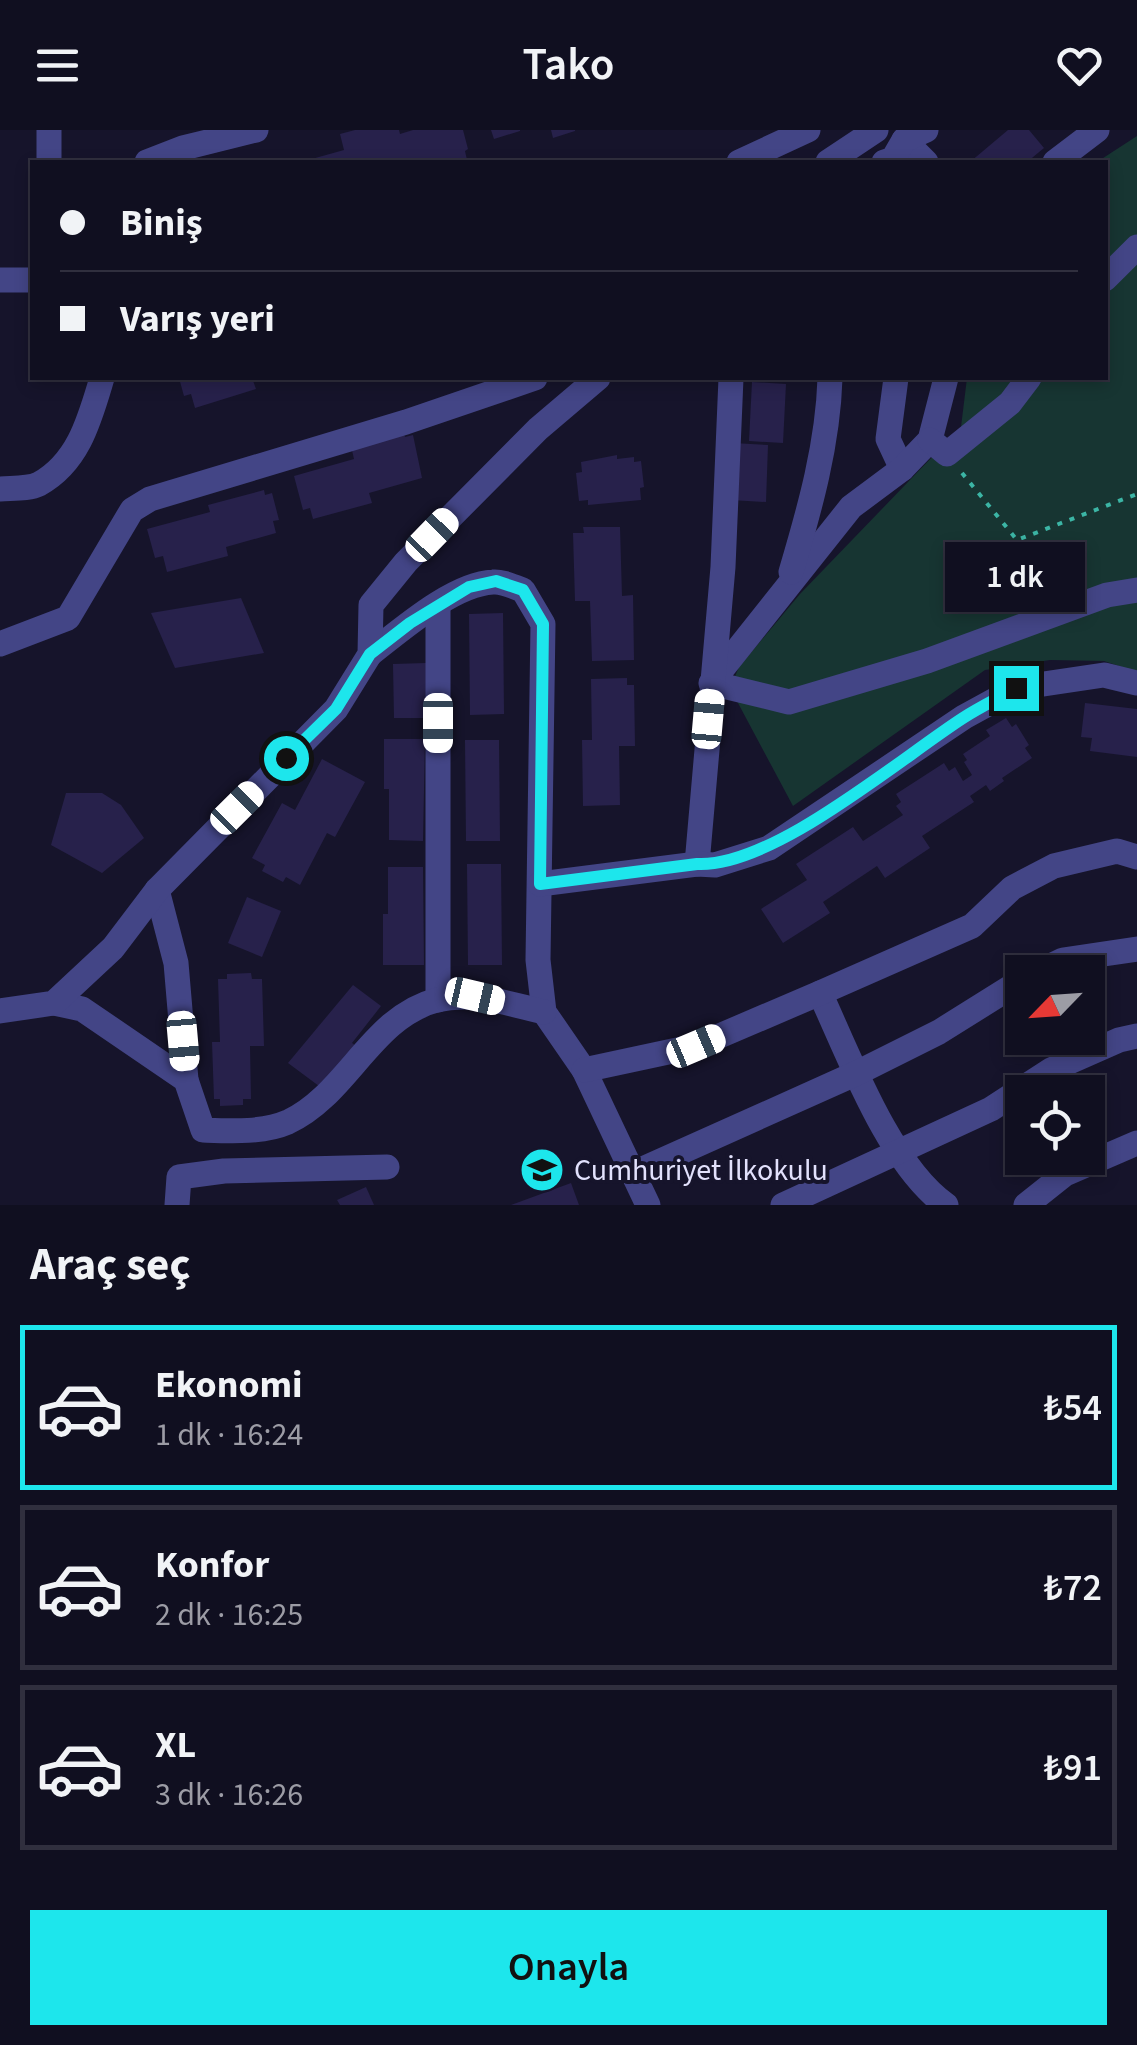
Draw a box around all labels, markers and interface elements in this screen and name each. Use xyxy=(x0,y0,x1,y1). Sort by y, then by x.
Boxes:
text: Tako xyxy=(523,33,614,97)
icon: menu xyxy=(30,38,85,93)
icon: heart xyxy=(1052,38,1107,93)
text: Biniş xyxy=(120,196,203,250)
text: Varış yeri xyxy=(120,292,275,346)
car xyxy=(400,503,464,567)
callout: 1 dk xyxy=(946,543,1086,613)
text: 1 dk xyxy=(986,554,1044,600)
route end xyxy=(994,666,1039,711)
car xyxy=(690,688,726,750)
car xyxy=(423,693,453,753)
route start xyxy=(264,736,309,781)
car xyxy=(205,776,269,840)
north arrow xyxy=(1005,955,1105,1055)
map controls xyxy=(1005,955,1105,1175)
car xyxy=(442,975,508,1017)
car xyxy=(165,1010,201,1072)
car xyxy=(663,1020,729,1072)
button: locate xyxy=(1005,1075,1105,1175)
school or university icon: Cumhuriyet İlkokulu xyxy=(519,1147,565,1193)
place label: Cumhuriyet İlkokulu xyxy=(574,1149,828,1192)
text: Araç seç xyxy=(30,1233,190,1297)
text: Ekonomi xyxy=(155,1358,303,1412)
icon: car xyxy=(35,1363,125,1453)
text: ₺54 xyxy=(1044,1381,1102,1435)
text: 1 dk · 16:24 xyxy=(155,1412,303,1458)
text: Konfor xyxy=(155,1538,269,1592)
icon: car xyxy=(35,1543,125,1633)
text: ₺72 xyxy=(1044,1561,1102,1615)
text: 2 dk · 16:25 xyxy=(155,1592,303,1638)
text: XL xyxy=(155,1718,196,1772)
icon: car xyxy=(35,1723,125,1813)
text: ₺91 xyxy=(1044,1741,1102,1795)
text: 3 dk · 16:26 xyxy=(155,1772,303,1818)
button: Onayla xyxy=(30,1910,1107,2025)

